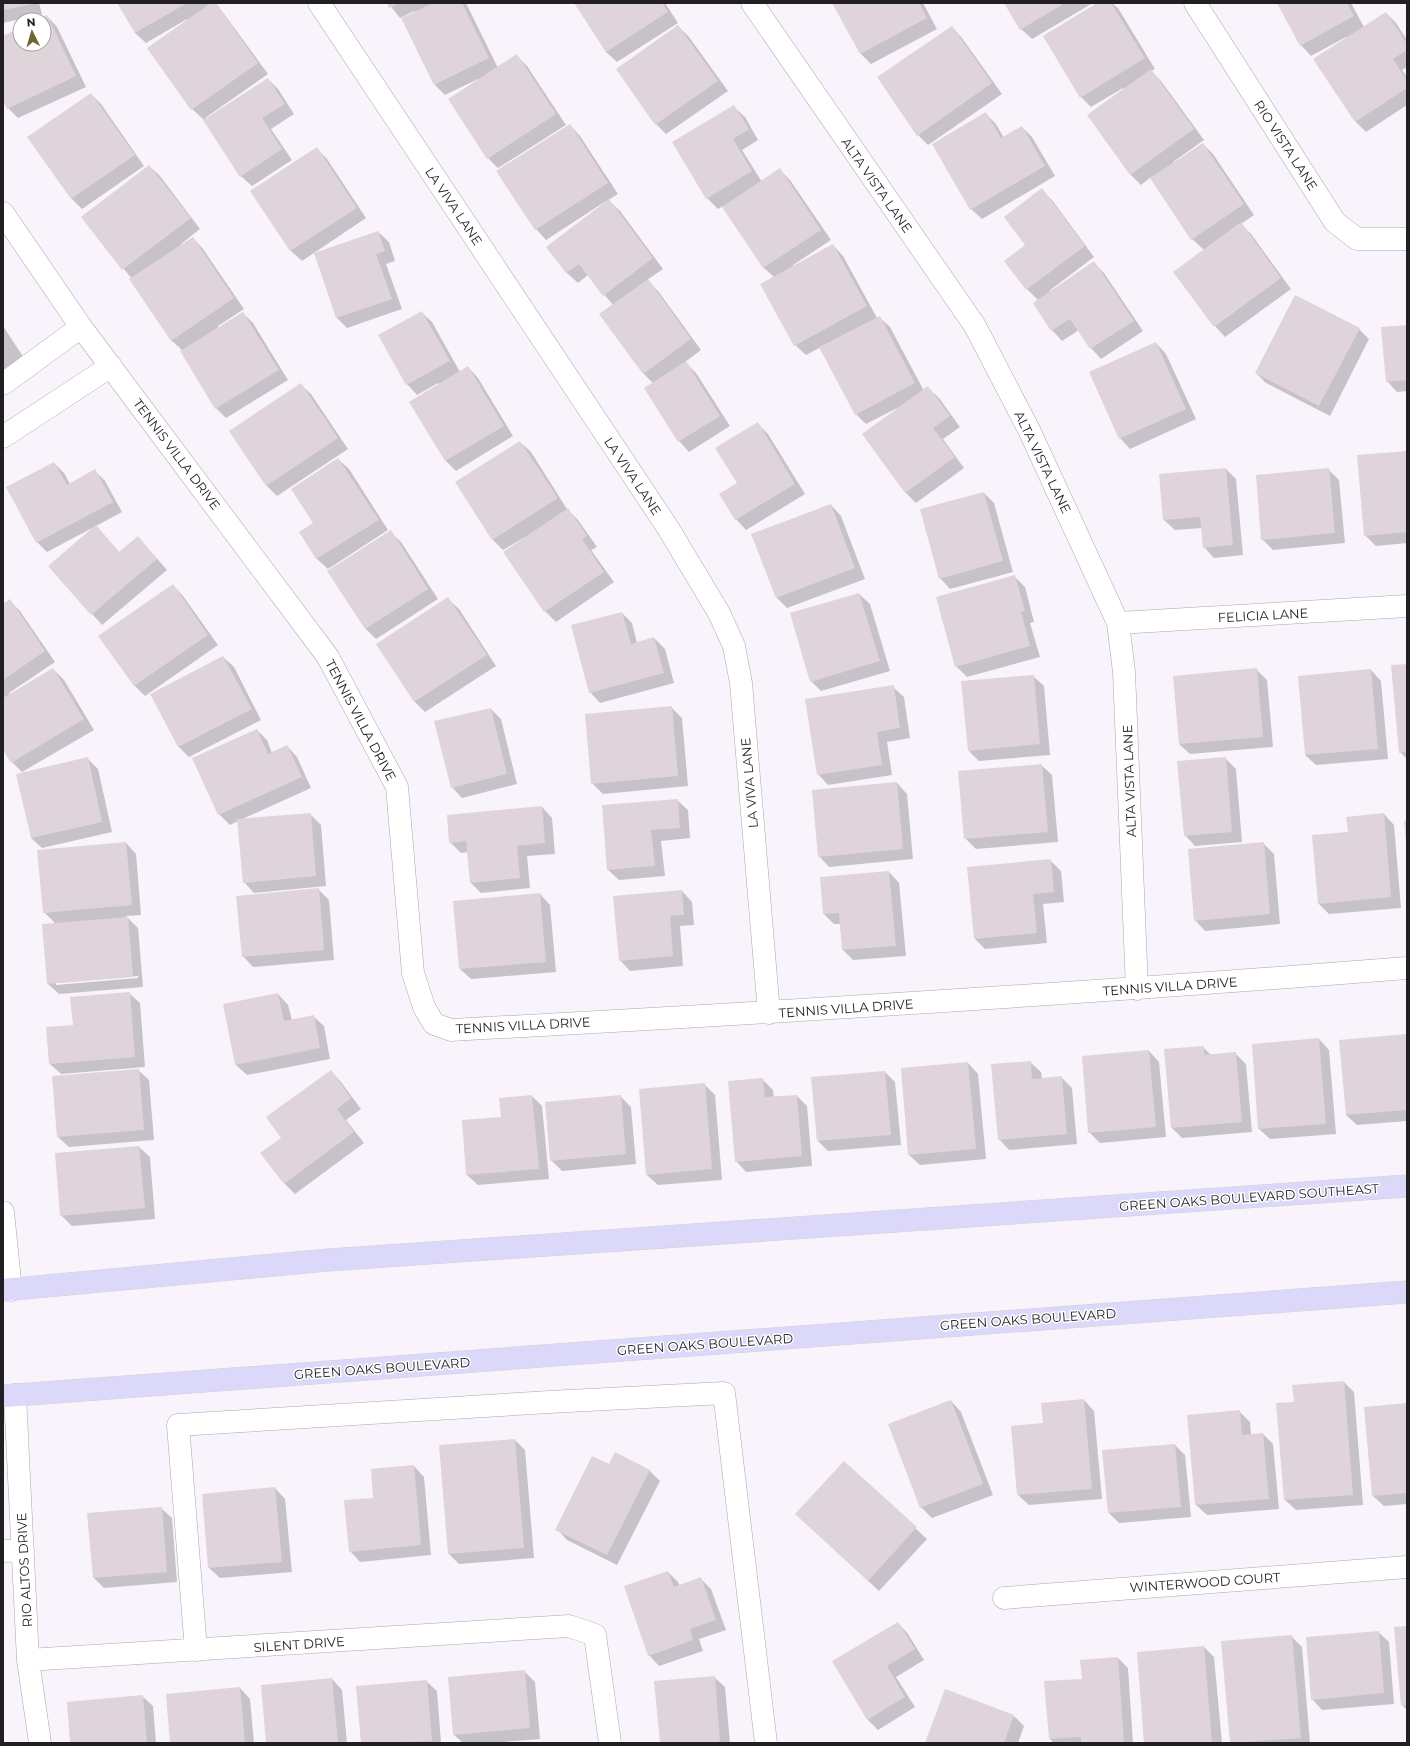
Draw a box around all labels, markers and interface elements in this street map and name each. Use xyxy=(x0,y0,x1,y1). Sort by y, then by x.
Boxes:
north arrow xyxy=(12,12,52,52)
text: N xyxy=(26,15,36,29)
street label: RIO VISTA LANE xyxy=(1251,97,1321,193)
street label: ALTA VISTA LANE xyxy=(838,134,916,236)
street label: LA VIVA LANE xyxy=(422,164,486,248)
street label: TENNIS VILLA DRIVE xyxy=(130,395,224,513)
street label: ALTA VISTA LANE xyxy=(1011,408,1075,516)
street label: LA VIVA LANE xyxy=(601,434,665,518)
street label: FELICIA LANE xyxy=(1217,605,1309,625)
street label: TENNIS VILLA DRIVE xyxy=(322,657,400,783)
street label: ALTA VISTA LANE xyxy=(1119,725,1139,837)
street label: LA VIVA LANE xyxy=(737,737,761,829)
street label: TENNIS VILLA DRIVE xyxy=(1102,973,1238,999)
street label: TENNIS VILLA DRIVE xyxy=(778,995,914,1021)
street label: TENNIS VILLA DRIVE xyxy=(455,1013,591,1037)
street label: GREEN OAKS BOULEVARD SOUTHEAST xyxy=(1119,1180,1380,1214)
street label: GREEN OAKS BOULEVARD xyxy=(939,1305,1117,1333)
street label: GREEN OAKS BOULEVARD xyxy=(616,1330,794,1358)
street label: GREEN OAKS BOULEVARD xyxy=(293,1354,471,1382)
street label: RIO ALTOS DRIVE xyxy=(13,1512,35,1628)
street label: WINTERWOOD COURT xyxy=(1129,1569,1281,1595)
street label: SILENT DRIVE xyxy=(253,1633,345,1655)

